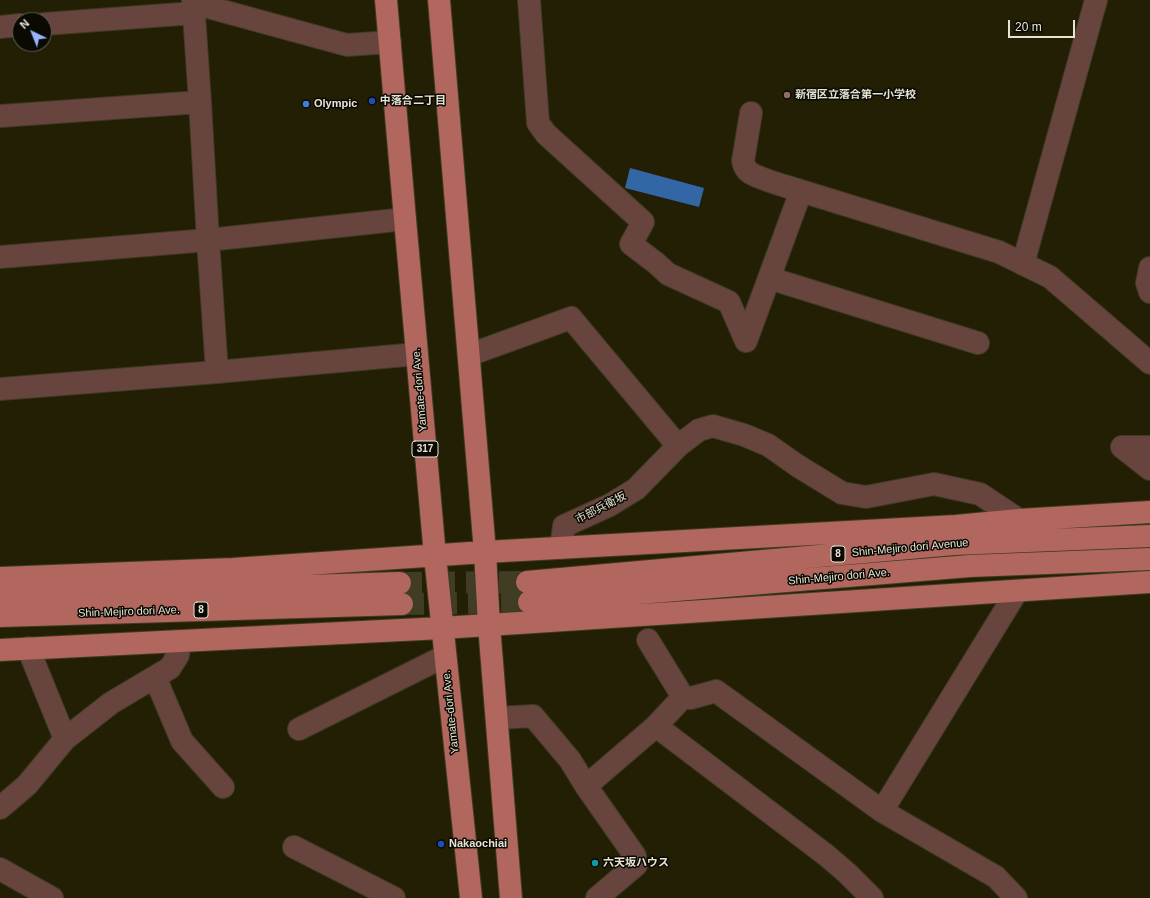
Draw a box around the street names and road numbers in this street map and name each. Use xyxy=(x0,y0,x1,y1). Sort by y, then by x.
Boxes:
street label: Yamate-dori Ave. xyxy=(410,348,430,432)
road number: 317 xyxy=(412,441,438,457)
street label: 市部兵衛坂 xyxy=(574,490,628,526)
street label: Shin-Mejiro dori Avenue xyxy=(851,536,969,560)
road number: 8 xyxy=(831,546,845,562)
street label: Shin-Mejiro dori Ave. xyxy=(788,566,890,588)
road number: 8 xyxy=(194,602,208,618)
street label: Shin-Mejiro dori Ave. xyxy=(78,604,180,620)
street label: Yamate-dori Ave. xyxy=(440,670,462,754)

